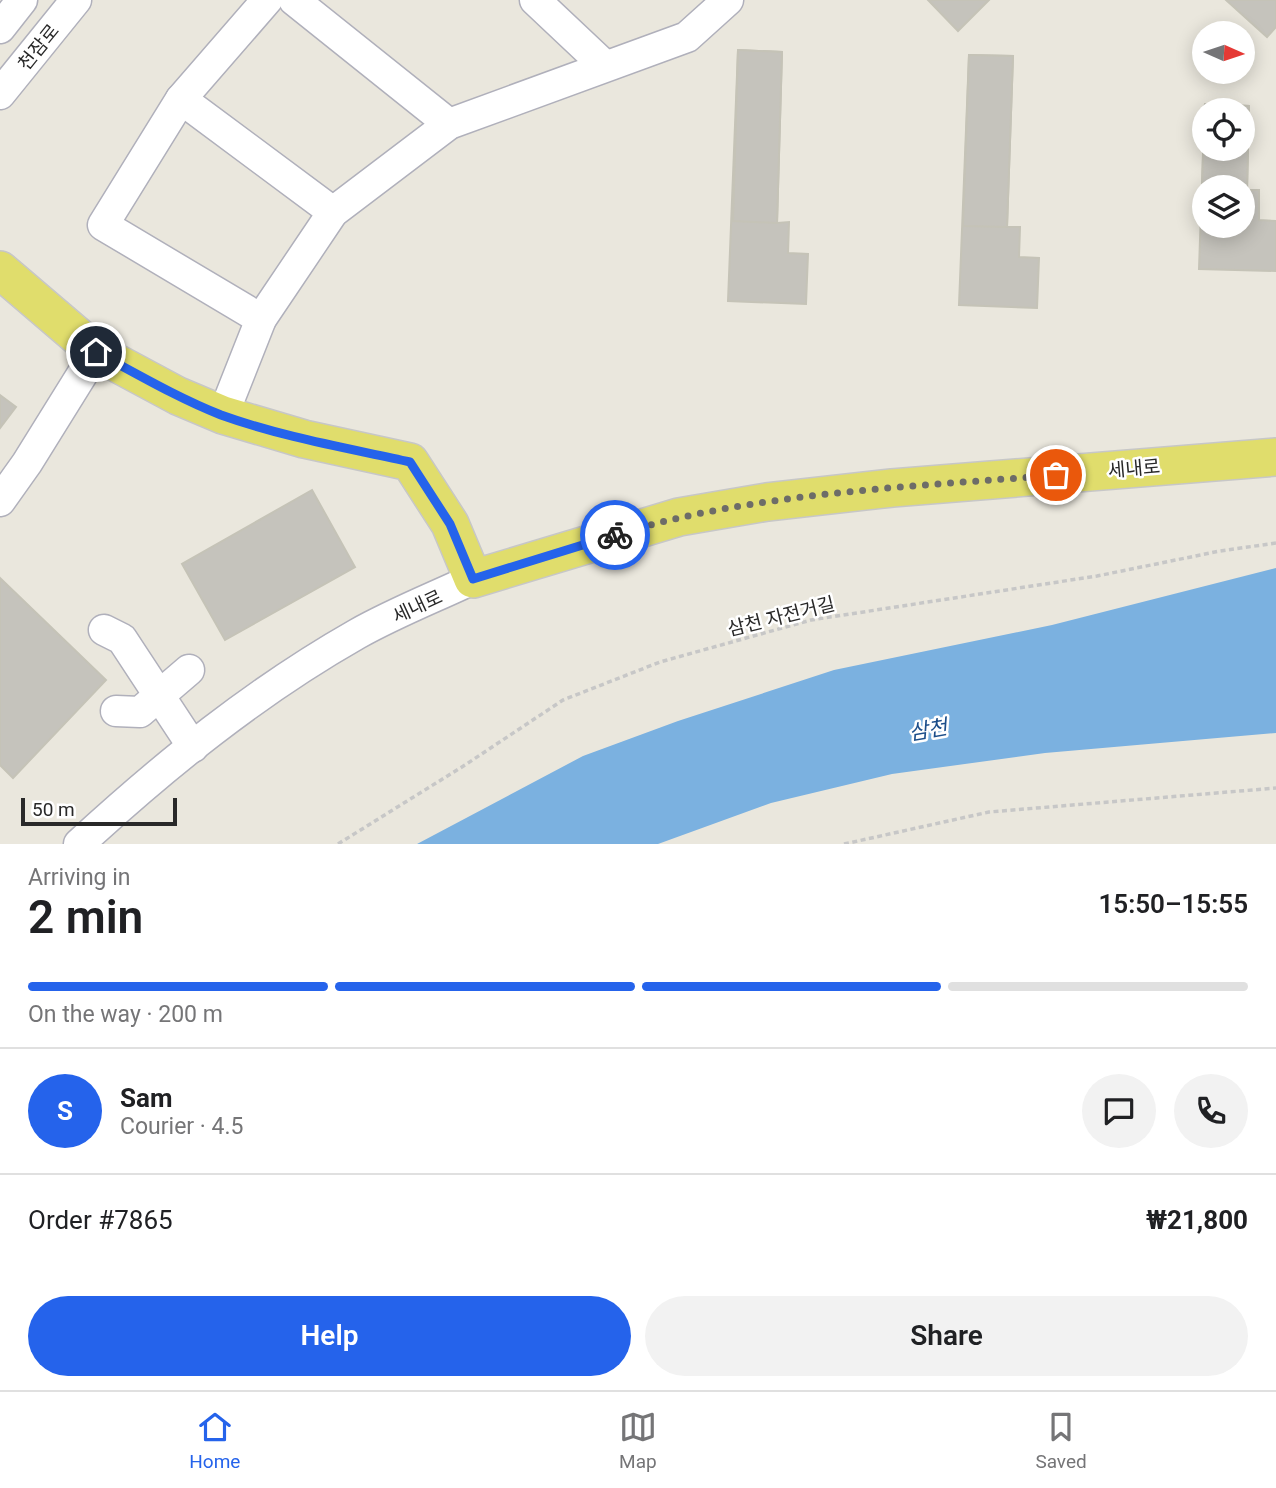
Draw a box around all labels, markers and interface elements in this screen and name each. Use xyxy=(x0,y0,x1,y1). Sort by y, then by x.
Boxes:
street label: 천잠로 xyxy=(13,20,64,75)
north arrow xyxy=(1192,21,1255,84)
map controls xyxy=(1192,21,1255,238)
button: locate xyxy=(1192,98,1255,161)
button: layers xyxy=(1192,175,1255,238)
pin xyxy=(66,322,126,382)
icon: home xyxy=(77,333,115,371)
pin xyxy=(1026,445,1086,505)
street label: 세내로 xyxy=(1107,455,1161,482)
icon: bag xyxy=(1037,456,1075,494)
courier xyxy=(580,500,650,570)
icon: bike xyxy=(596,516,634,554)
street label: 세내로 xyxy=(389,585,446,628)
street label: 삼천 자전거길 xyxy=(725,592,837,641)
water label: 삼천 xyxy=(907,714,952,745)
scale bar xyxy=(21,795,177,827)
text: 50 m xyxy=(32,798,75,821)
text: Arriving in xyxy=(28,864,131,891)
text: 15:50–15:55 xyxy=(1098,889,1248,919)
text: 2 min xyxy=(28,890,143,944)
text: On the way · 200 m xyxy=(28,1001,223,1028)
button: chat xyxy=(1082,1074,1156,1148)
button: phone xyxy=(1174,1074,1248,1148)
text: Sam xyxy=(120,1083,172,1113)
text: S xyxy=(57,1096,73,1126)
text: Courier · 4.5 xyxy=(120,1113,243,1140)
text: Order #7865 xyxy=(28,1205,173,1235)
text: ₩21,800 xyxy=(1146,1205,1248,1235)
button: Help xyxy=(28,1296,631,1376)
button: Share xyxy=(645,1296,1248,1376)
tab: Home xyxy=(189,1408,240,1473)
tab: Map xyxy=(619,1408,657,1473)
tab: Saved xyxy=(1035,1408,1087,1473)

